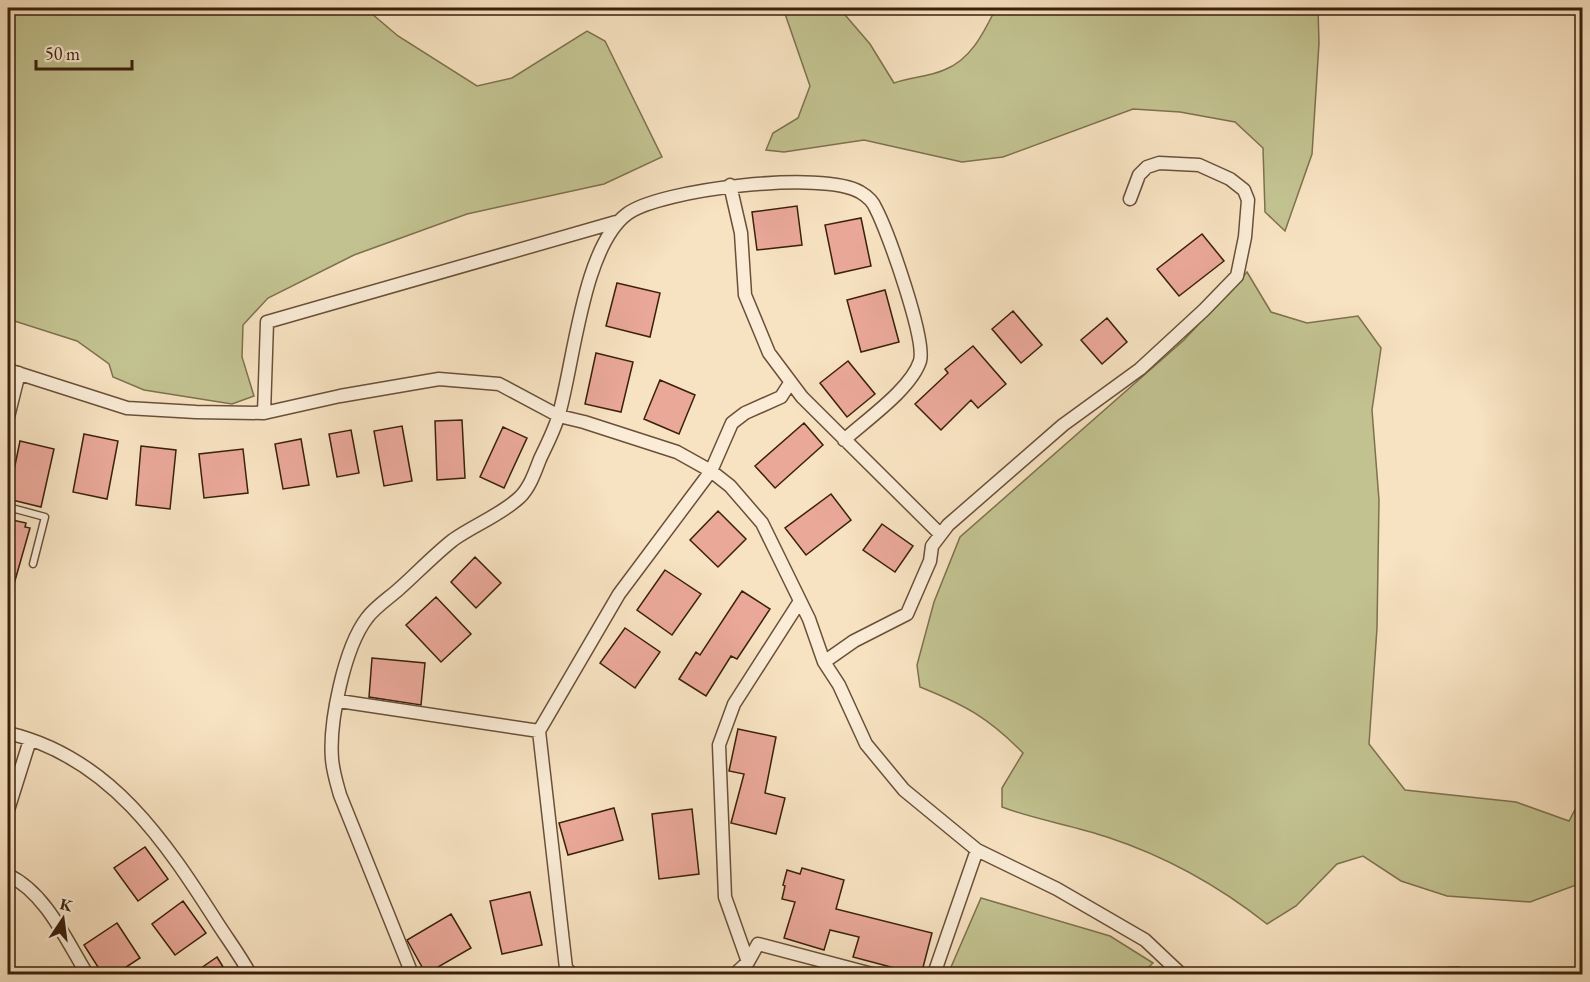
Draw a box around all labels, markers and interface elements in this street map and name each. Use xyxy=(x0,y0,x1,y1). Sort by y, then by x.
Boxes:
scale bar xyxy=(36,33,132,71)
text: 50 m xyxy=(45,42,80,65)
north arrow xyxy=(33,889,93,949)
text: K xyxy=(58,893,75,917)

